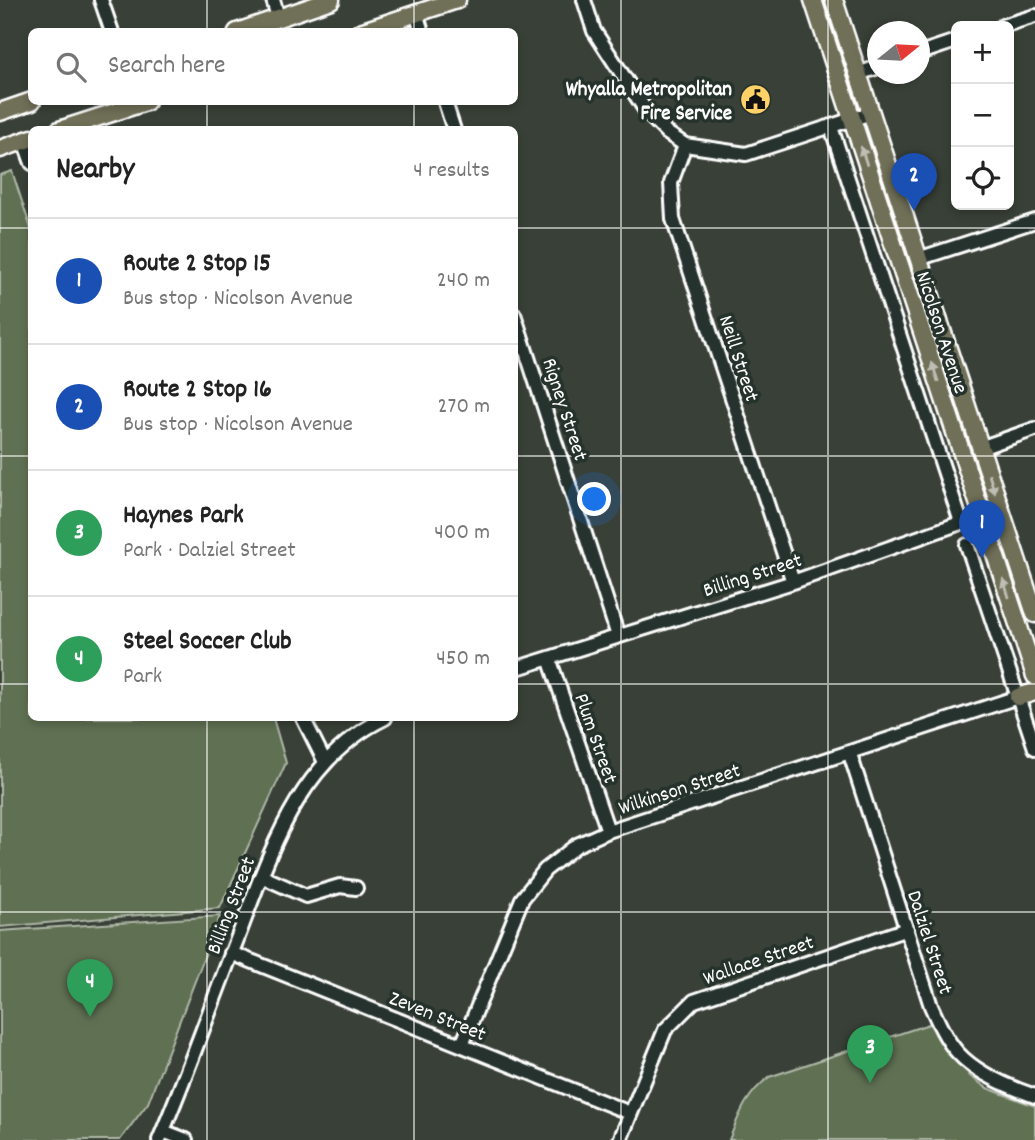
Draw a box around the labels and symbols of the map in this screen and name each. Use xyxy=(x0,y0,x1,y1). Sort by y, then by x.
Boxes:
north arrow xyxy=(867,21,930,84)
place label: Whyalla Metropolitan Fire Service xyxy=(566,76,732,130)
public building icon: Whyalla Metropolitan Fire Service xyxy=(738,83,772,117)
one-way arrow xyxy=(858,145,868,166)
pin: 2 xyxy=(891,153,937,211)
street label: Nicolson Avenue xyxy=(906,268,974,398)
street label: Neill Street xyxy=(709,312,765,406)
street label: Rigney Street xyxy=(532,355,594,465)
one-way arrow xyxy=(929,362,939,383)
one-way arrow xyxy=(987,474,997,495)
your location xyxy=(577,482,611,516)
pin: 1 xyxy=(959,500,1005,558)
street label: Billing Street xyxy=(700,547,806,607)
one-way arrow xyxy=(1000,578,1011,599)
street label: Plum Street xyxy=(565,690,624,788)
street label: Wilkinson Street xyxy=(615,757,745,825)
street label: Billing Street xyxy=(200,853,265,959)
street label: Dalziel Street xyxy=(897,887,959,999)
street label: Wallace Street xyxy=(700,929,819,995)
pin: 4 xyxy=(67,959,113,1017)
street label: Zeven Street xyxy=(384,985,490,1051)
pin: 3 xyxy=(847,1025,893,1083)

